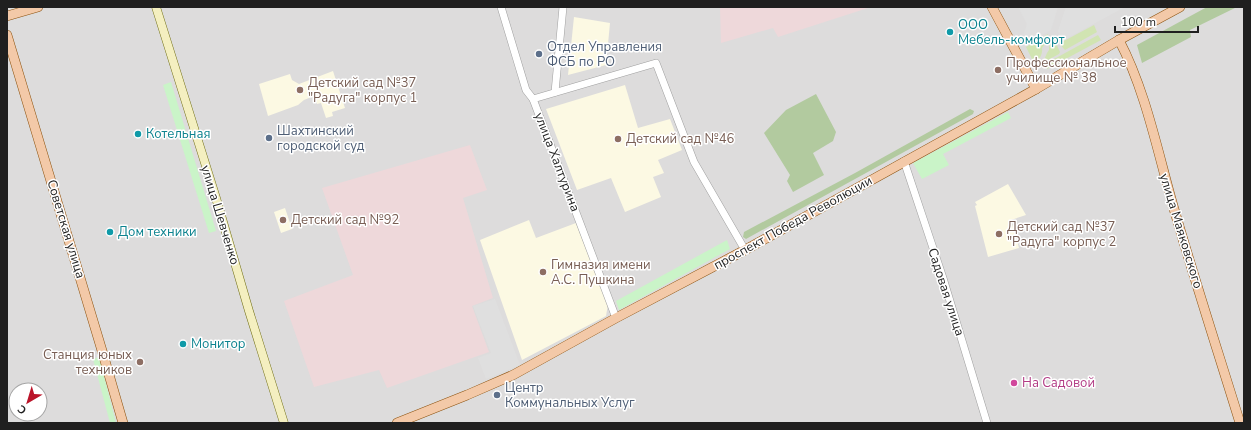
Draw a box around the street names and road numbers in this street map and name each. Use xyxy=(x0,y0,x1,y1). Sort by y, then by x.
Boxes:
street label: улица Халтурина xyxy=(530,110,584,214)
street label: улица Шевченко xyxy=(196,163,244,267)
street label: улица Маяковского xyxy=(1155,171,1207,291)
street label: проспект Победа Революции xyxy=(710,172,876,274)
street label: Советская улица xyxy=(42,177,90,281)
street label: Садовая улица xyxy=(923,246,969,338)

